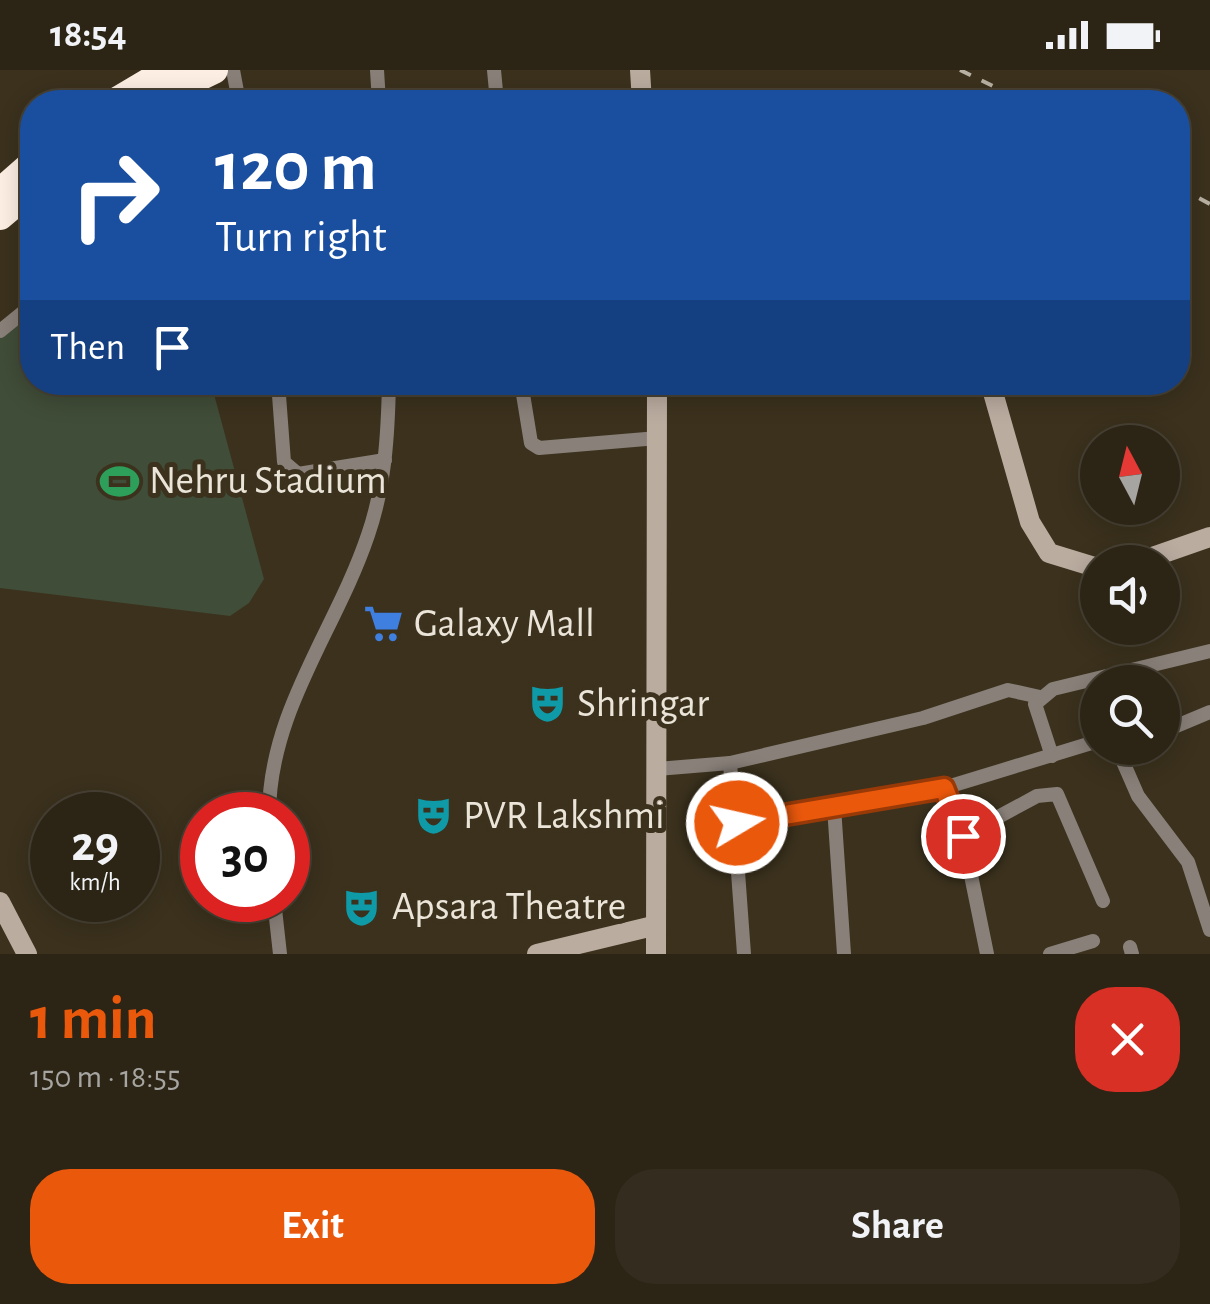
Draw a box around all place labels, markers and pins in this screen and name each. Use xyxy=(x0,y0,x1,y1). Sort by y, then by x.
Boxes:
sports icon: Nehru Stadium xyxy=(98,460,140,502)
place label: Nehru Stadium xyxy=(149,461,387,501)
supermarket icon: Galaxy Mall xyxy=(363,603,405,645)
place label: Galaxy Mall xyxy=(414,604,595,644)
theatre icon: Shringar xyxy=(526,683,568,725)
place label: Shringar xyxy=(577,684,709,724)
pin xyxy=(921,794,1006,879)
theatre icon: PVR Lakshmi xyxy=(412,795,454,837)
place label: PVR Lakshmi xyxy=(463,796,665,836)
theatre icon: Apsara Theatre xyxy=(341,886,383,928)
place label: Apsara Theatre xyxy=(392,887,626,927)

